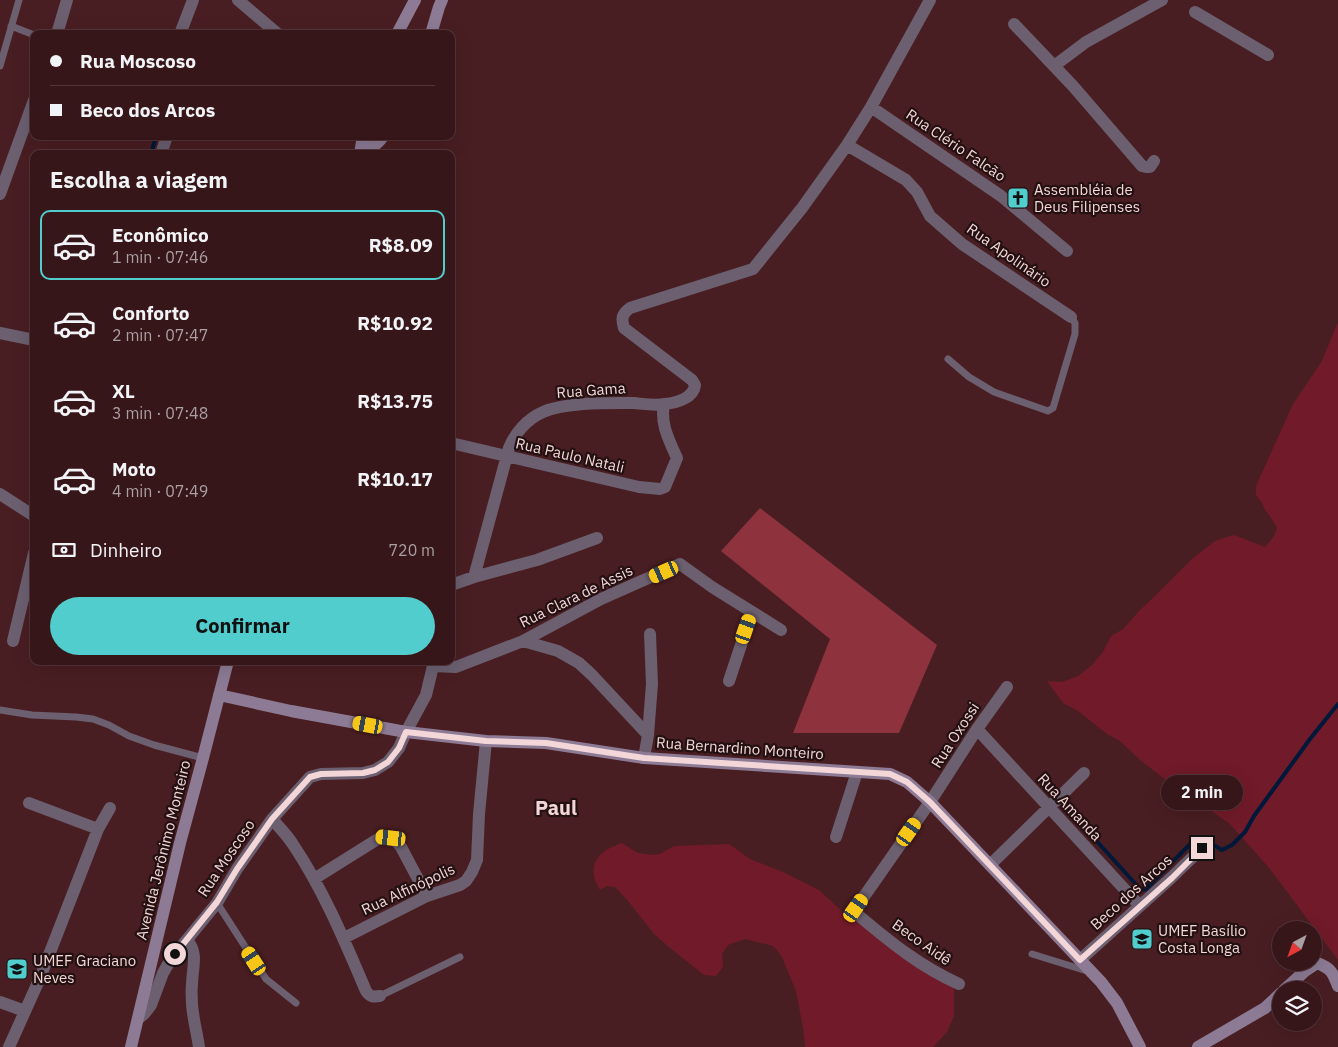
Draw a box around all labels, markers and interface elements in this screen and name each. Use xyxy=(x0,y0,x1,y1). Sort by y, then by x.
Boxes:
text: Rua Moscoso xyxy=(80,49,196,73)
text: Beco dos Arcos xyxy=(80,98,215,122)
street label: Rua Clério Falcão xyxy=(902,105,1010,185)
text: Escolha a viagem xyxy=(50,165,228,194)
place label: Assembléia de Deus Filipenses xyxy=(1034,180,1140,216)
church icon: Assembléia de Deus Filipenses xyxy=(1006,186,1030,210)
street label: Rua Apolinário xyxy=(963,219,1055,291)
icon: car xyxy=(52,223,97,268)
text: Econômico xyxy=(112,223,209,247)
text: R$8.09 xyxy=(369,233,433,257)
text: 1 min · 07:46 xyxy=(112,247,208,267)
icon: car xyxy=(52,301,97,346)
text: Conforto xyxy=(112,301,190,325)
text: R$10.92 xyxy=(357,311,433,335)
text: 2 min · 07:47 xyxy=(112,325,208,345)
street label: Rua Gama xyxy=(556,378,626,402)
icon: car xyxy=(52,379,97,424)
text: XL xyxy=(112,379,135,403)
text: R$13.75 xyxy=(357,389,433,413)
text: 3 min · 07:48 xyxy=(112,403,208,423)
street label: Rua Paulo Natali xyxy=(514,433,626,477)
icon: car xyxy=(52,457,97,502)
text: Moto xyxy=(112,457,156,481)
text: R$10.17 xyxy=(357,467,433,491)
text: 4 min · 07:49 xyxy=(112,481,208,501)
icon: cash xyxy=(50,536,78,564)
text: Dinheiro xyxy=(90,538,162,562)
text: 720 m xyxy=(388,540,435,560)
car xyxy=(647,559,680,585)
street label: Rua Clara de Assis xyxy=(516,560,636,632)
button: Confirmar xyxy=(50,597,435,655)
car xyxy=(734,612,757,646)
street label: Rua Oxossi xyxy=(927,699,983,771)
car xyxy=(351,715,384,735)
street label: Rua Bernardino Monteiro xyxy=(655,733,825,763)
street label: Avenida Jerônimo Monteiro xyxy=(131,758,195,942)
street label: Rua Amanda xyxy=(1034,769,1106,845)
callout: 2 min xyxy=(1161,776,1243,810)
text: 2 min xyxy=(1181,782,1223,802)
district label: Paul xyxy=(535,794,577,821)
car xyxy=(894,815,923,849)
street label: Rua Moscoso xyxy=(193,816,259,900)
car xyxy=(375,829,406,847)
route end xyxy=(1191,837,1213,859)
street label: Beco dos Arcos xyxy=(1086,850,1176,934)
street label: Rua Alfinópolis xyxy=(358,859,458,919)
car xyxy=(841,891,870,925)
street label: Beco Aidê xyxy=(889,915,955,969)
place label: UMEF Basílio Costa Longa xyxy=(1158,921,1246,957)
north arrow xyxy=(1272,921,1322,971)
map controls xyxy=(1272,921,1322,1031)
school or university icon: UMEF Basílio Costa Longa xyxy=(1130,927,1154,951)
route start xyxy=(164,943,186,965)
car xyxy=(239,944,268,978)
place label: UMEF Graciano Neves xyxy=(33,951,136,987)
school or university icon: UMEF Graciano Neves xyxy=(5,957,29,981)
button: layers xyxy=(1272,981,1322,1031)

